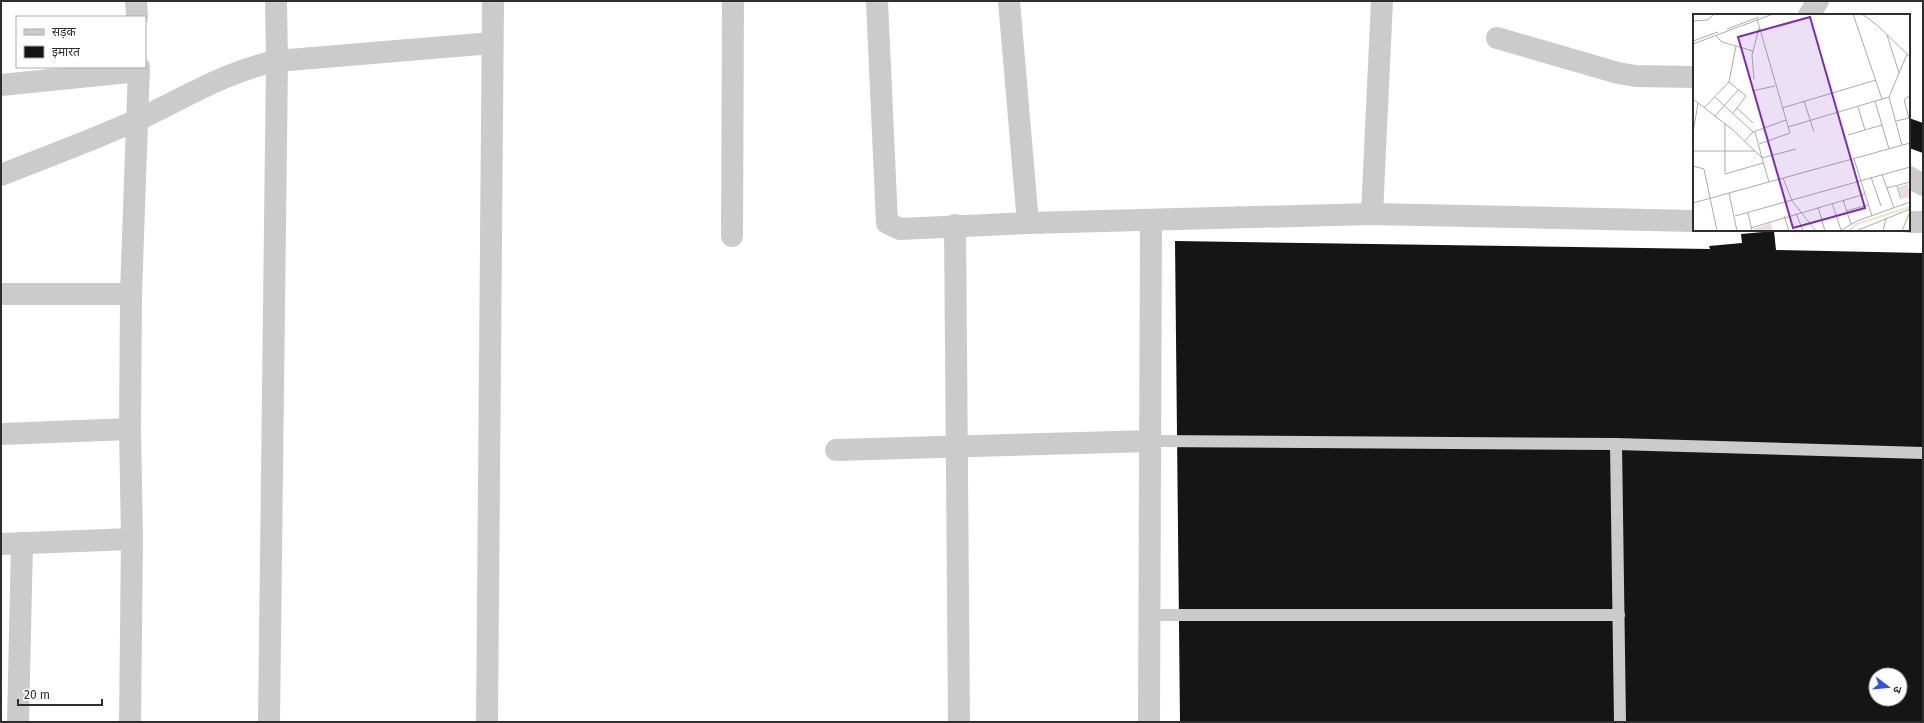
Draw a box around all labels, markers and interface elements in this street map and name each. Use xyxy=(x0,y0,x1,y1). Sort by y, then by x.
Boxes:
inset map xyxy=(1693,14,1910,231)
legend xyxy=(16,16,146,68)
text: सड़क xyxy=(52,25,77,39)
text: इमारत xyxy=(52,45,81,59)
north arrow xyxy=(1868,667,1908,707)
scale bar xyxy=(18,681,102,707)
text: उ xyxy=(1890,685,1904,695)
text: 20 m xyxy=(24,688,50,702)

